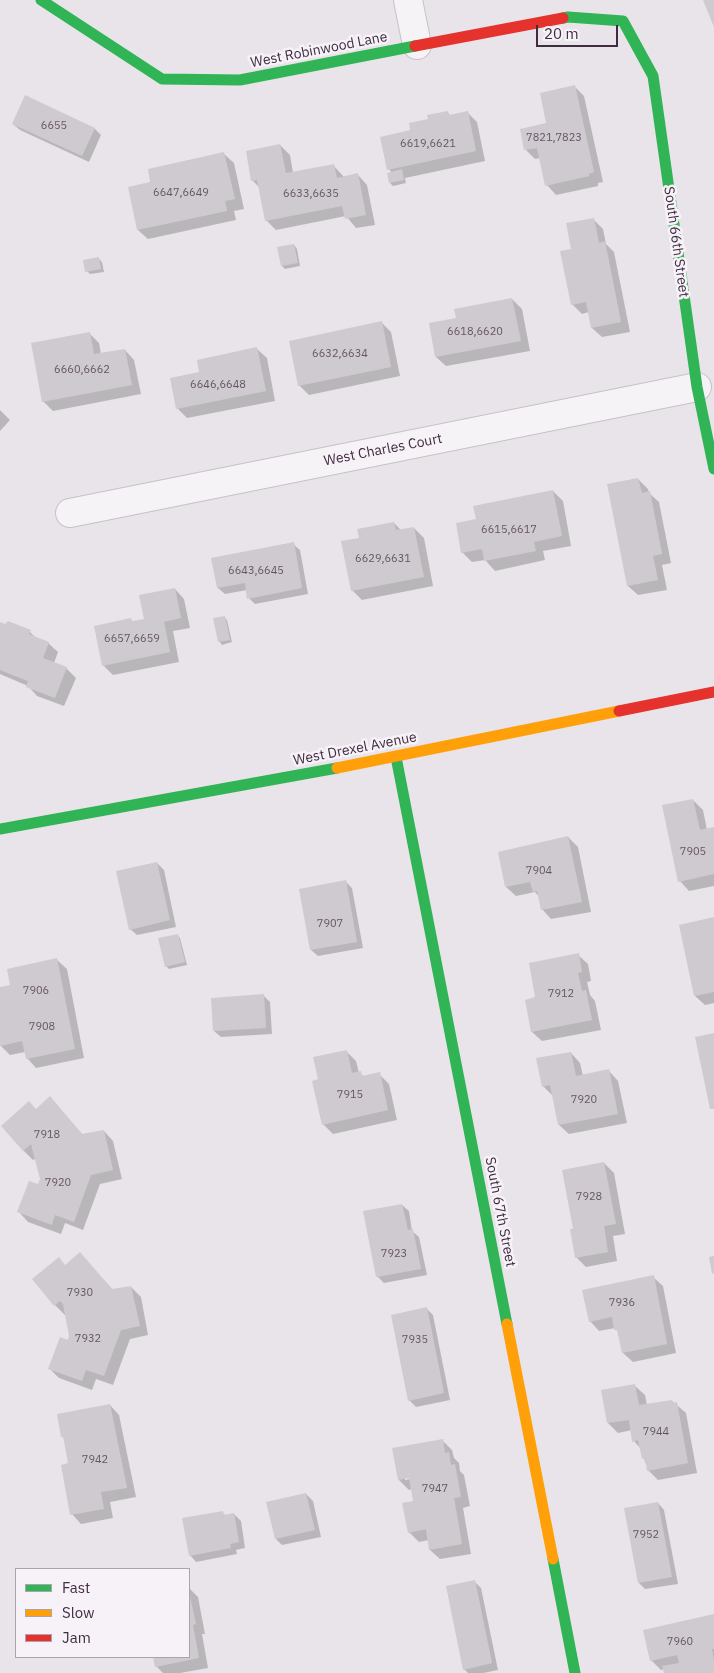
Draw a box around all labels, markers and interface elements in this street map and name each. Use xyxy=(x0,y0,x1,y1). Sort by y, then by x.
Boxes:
scale bar xyxy=(539,15,622,47)
text: 20 m xyxy=(544,24,579,43)
street label: West Robinwood Lane xyxy=(249,29,389,71)
house number: 6655 xyxy=(41,119,67,133)
house number: 7821,7823 xyxy=(526,131,582,145)
house number: 6619,6621 xyxy=(400,137,456,151)
house number: 6647,6649 xyxy=(153,186,209,200)
street label: South 66th Street xyxy=(660,186,692,298)
house number: 6633,6635 xyxy=(283,187,339,201)
house number: 6618,6620 xyxy=(447,325,503,339)
house number: 6632,6634 xyxy=(312,347,368,361)
house number: 6660,6662 xyxy=(54,363,110,377)
house number: 6646,6648 xyxy=(190,378,246,392)
street label: West Charles Court xyxy=(322,430,444,470)
house number: 6615,6617 xyxy=(481,523,537,537)
house number: 6629,6631 xyxy=(355,552,411,566)
house number: 6643,6645 xyxy=(228,564,284,578)
house number: 6657,6659 xyxy=(104,632,160,646)
street label: West Drexel Avenue xyxy=(292,729,418,769)
house number: 7905 xyxy=(680,845,706,859)
house number: 7904 xyxy=(526,864,552,878)
house number: 7907 xyxy=(317,917,343,931)
house number: 7906 xyxy=(23,984,49,998)
house number: 7912 xyxy=(548,987,574,1001)
house number: 7908 xyxy=(29,1020,55,1034)
house number: 7915 xyxy=(337,1088,363,1102)
house number: 7920 xyxy=(571,1093,597,1107)
house number: 7918 xyxy=(34,1128,60,1142)
street label: South 67th Street xyxy=(481,1156,519,1268)
house number: 7920 xyxy=(45,1176,71,1190)
house number: 7928 xyxy=(576,1190,602,1204)
house number: 7923 xyxy=(381,1247,407,1261)
house number: 7930 xyxy=(67,1286,93,1300)
house number: 7936 xyxy=(609,1296,635,1310)
house number: 7932 xyxy=(75,1332,101,1346)
house number: 7935 xyxy=(402,1333,428,1347)
house number: 7944 xyxy=(643,1425,669,1439)
house number: 7942 xyxy=(82,1453,108,1467)
house number: 7947 xyxy=(422,1482,448,1496)
house number: 7952 xyxy=(633,1528,659,1542)
legend xyxy=(15,1568,190,1658)
text: Fast xyxy=(62,1578,90,1597)
text: Slow xyxy=(62,1603,95,1622)
text: Jam xyxy=(62,1628,91,1647)
house number: 7960 xyxy=(667,1635,693,1649)

